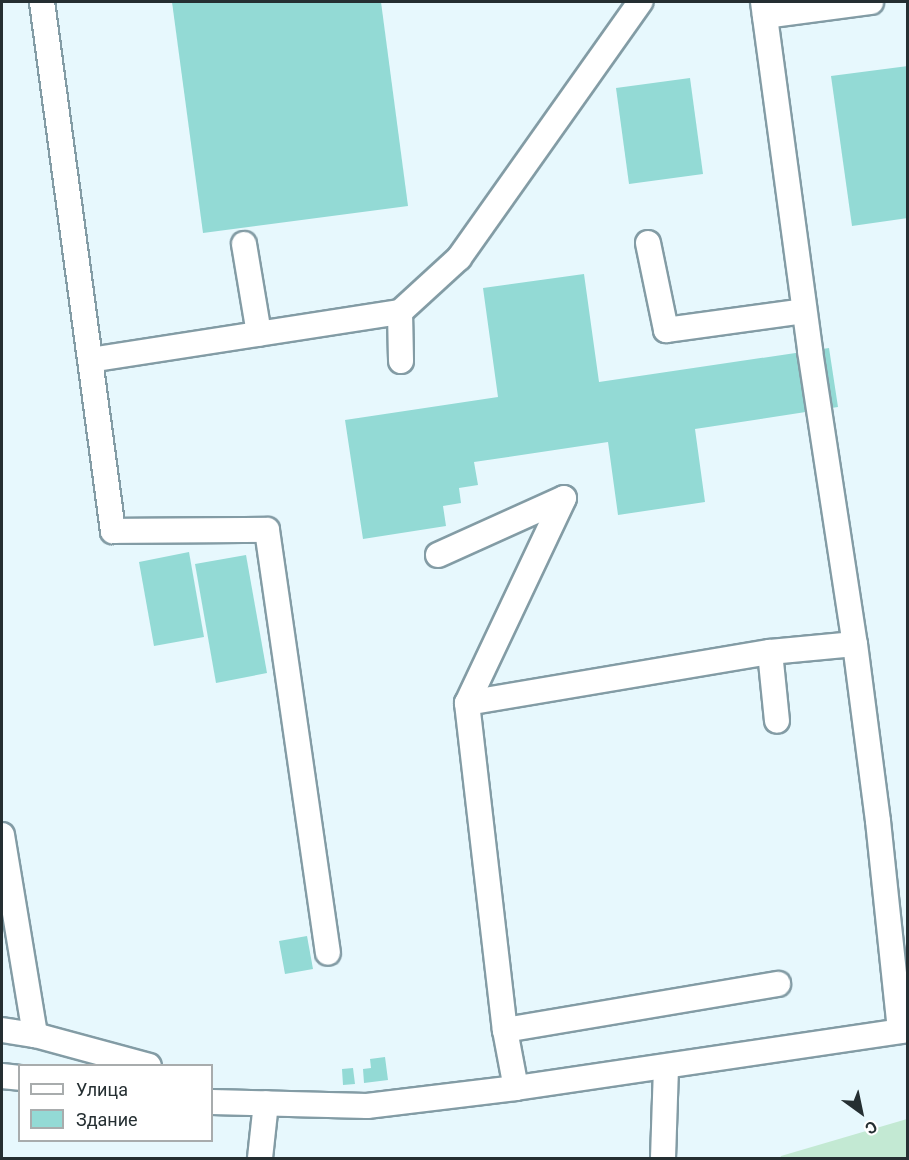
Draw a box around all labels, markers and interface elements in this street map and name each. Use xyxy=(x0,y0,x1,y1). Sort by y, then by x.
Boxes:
legend xyxy=(18,1064,213,1142)
text: Улица xyxy=(76,1079,128,1100)
north arrow xyxy=(831,1082,891,1142)
text: Здание xyxy=(76,1109,138,1130)
text: С xyxy=(862,1117,881,1138)

